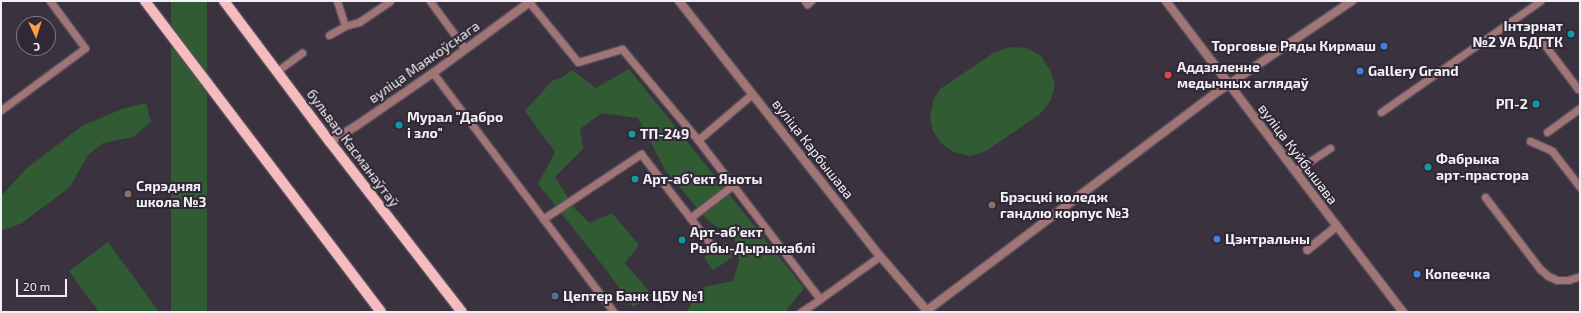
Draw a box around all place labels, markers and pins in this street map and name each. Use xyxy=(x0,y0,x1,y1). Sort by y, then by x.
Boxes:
place label: Інтэрнат №2 УА БДГТК xyxy=(1472,18,1563,50)
marker: Інтэрнат №2 УА БДГТК xyxy=(1566,29,1576,39)
place label: Торговые Ряды Кирмаш xyxy=(1211,38,1376,54)
marker: Торговые Ряды Кирмаш xyxy=(1379,41,1389,51)
place label: Аддзяленне медычных аглядаў xyxy=(1177,59,1309,92)
place label: Gallery Grand xyxy=(1368,63,1459,79)
marker: Gallery Grand xyxy=(1355,66,1365,76)
marker: Аддзяленне медычных аглядаў xyxy=(1162,69,1174,81)
place label: РП-2 xyxy=(1496,96,1528,112)
marker: РП-2 xyxy=(1531,99,1541,109)
place label: Мурал "Дабро і зло" xyxy=(407,109,503,142)
marker: Мурал "Дабро і зло" xyxy=(394,120,404,130)
place label: ТП-249 xyxy=(640,126,689,142)
marker: ТП-249 xyxy=(627,129,637,139)
place label: Фабрыка арт-прастора xyxy=(1436,151,1529,184)
marker: Фабрыка арт-прастора xyxy=(1423,162,1433,172)
place label: Арт-абʼект Яноты xyxy=(643,171,762,187)
marker: Арт-абʼект Яноты xyxy=(630,174,640,184)
place label: Сярэдняя школа №3 xyxy=(136,178,207,210)
marker: Сярэдняя школа №3 xyxy=(123,189,133,199)
place label: Брэсцкі коледж гандлю корпус №3 xyxy=(1000,189,1129,222)
marker: Брэсцкі коледж гандлю корпус №3 xyxy=(987,200,997,210)
place label: Арт-абʼект Рыбы-Дырыжаблі xyxy=(690,224,815,256)
place label: Цэнтральны xyxy=(1225,231,1310,247)
marker: Цэнтральны xyxy=(1212,234,1222,244)
marker: Арт-абʼект Рыбы-Дырыжаблі xyxy=(677,235,687,245)
place label: Копеечка xyxy=(1425,266,1490,282)
marker: Копеечка xyxy=(1412,269,1422,279)
place label: Цептер Банк ЦБУ №1 xyxy=(563,288,703,304)
marker: Цептер Банк ЦБУ №1 xyxy=(550,291,560,301)

